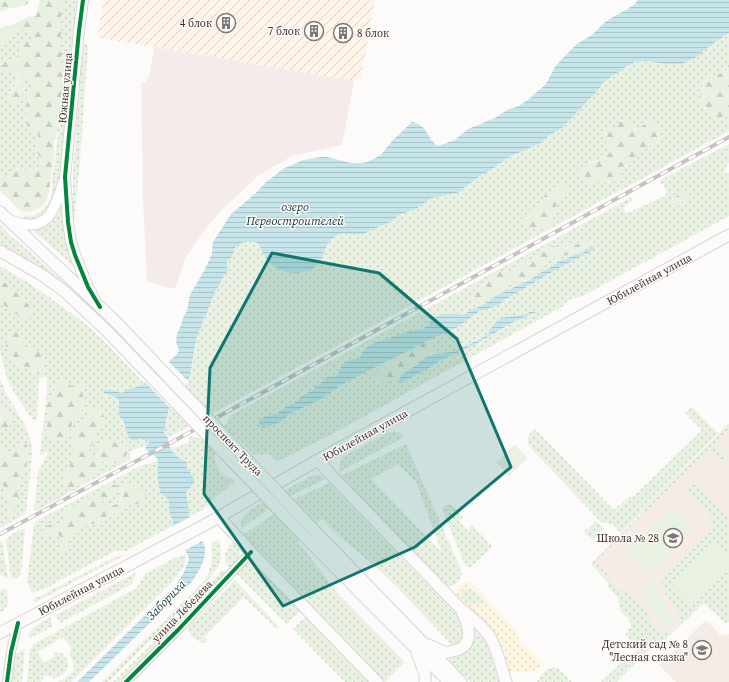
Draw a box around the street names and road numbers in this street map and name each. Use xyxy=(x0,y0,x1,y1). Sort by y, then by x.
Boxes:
street label: Южная улица xyxy=(55,52,76,124)
street label: Юбилейная улица xyxy=(604,250,695,309)
street label: Юбилейная улица xyxy=(320,406,411,465)
street label: проспект Труда xyxy=(199,411,266,480)
street label: Юбилейная улица xyxy=(36,561,127,619)
street label: улица Лебедева xyxy=(149,577,216,646)

